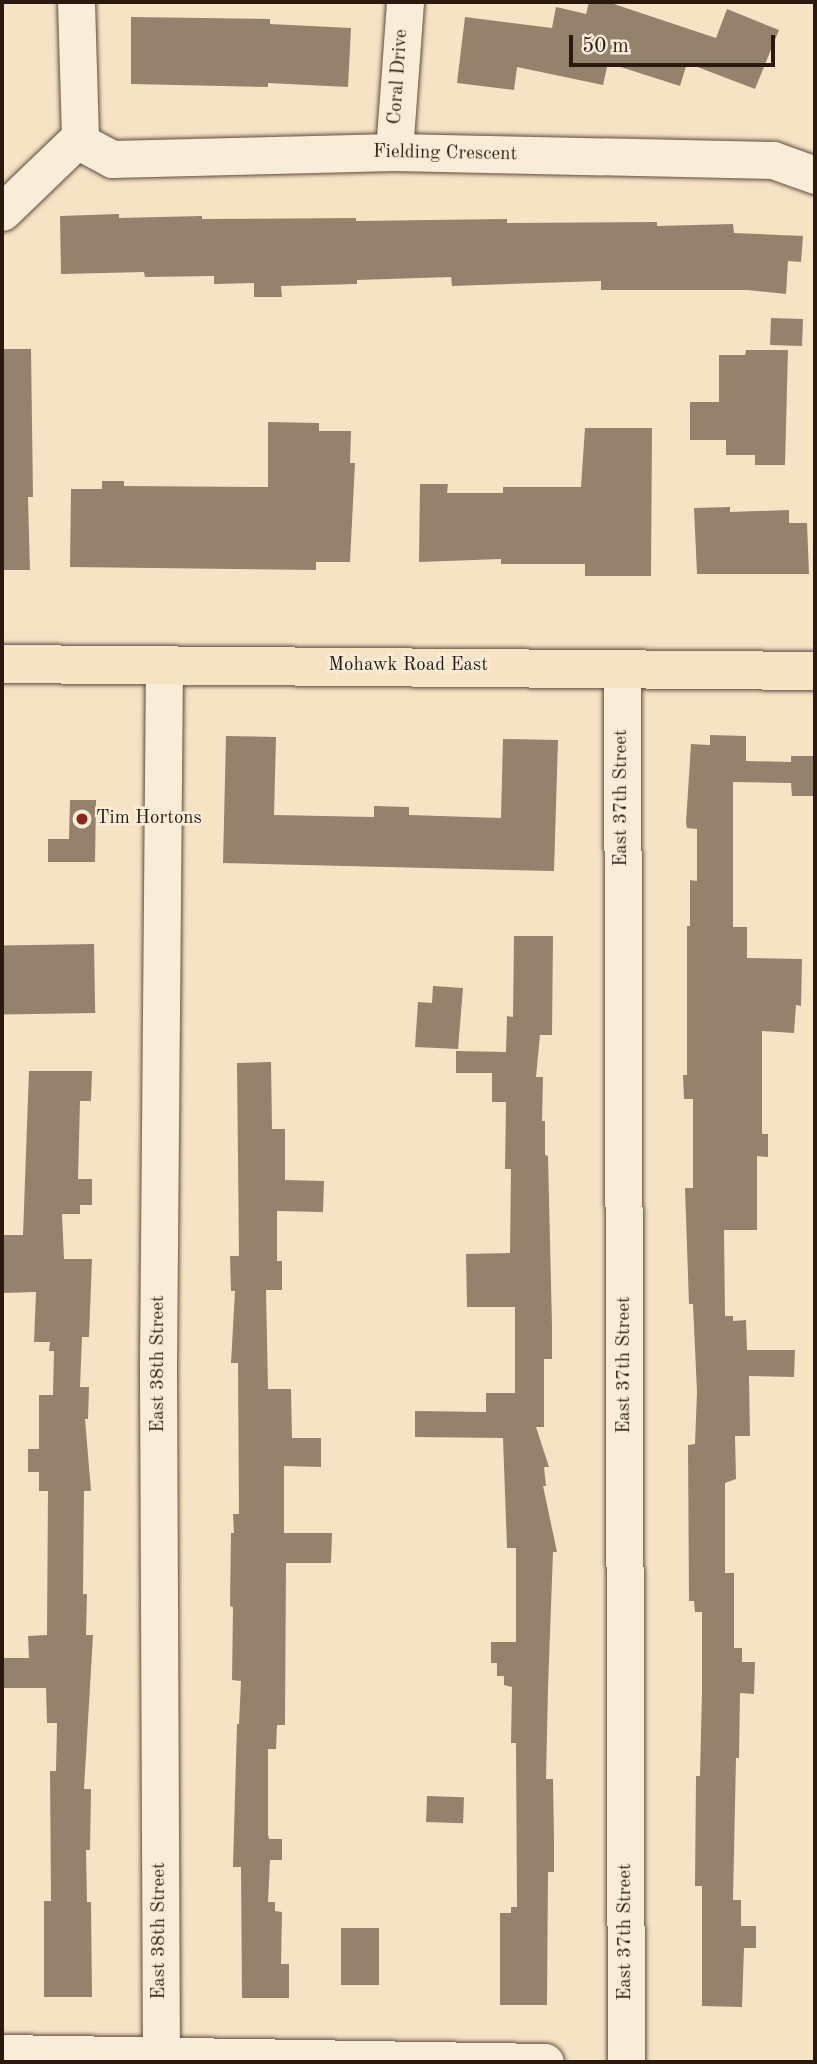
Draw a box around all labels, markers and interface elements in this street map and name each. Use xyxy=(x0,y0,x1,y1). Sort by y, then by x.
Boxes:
scale bar xyxy=(572,21,778,65)
street label: Coral Drive xyxy=(384,29,414,125)
text: 50 m xyxy=(582,36,629,57)
street label: Fielding Crescent xyxy=(373,141,517,167)
street label: Mohawk Road East xyxy=(328,655,488,677)
street label: East 37th Street xyxy=(611,729,633,867)
place label: Tim Hortons xyxy=(96,808,202,830)
marker: Tim Hortons xyxy=(74,811,90,827)
street label: East 38th Street xyxy=(148,1295,170,1433)
street label: East 37th Street xyxy=(614,1296,636,1434)
street label: East 38th Street xyxy=(149,1862,171,2000)
street label: East 37th Street xyxy=(615,1863,637,2001)

